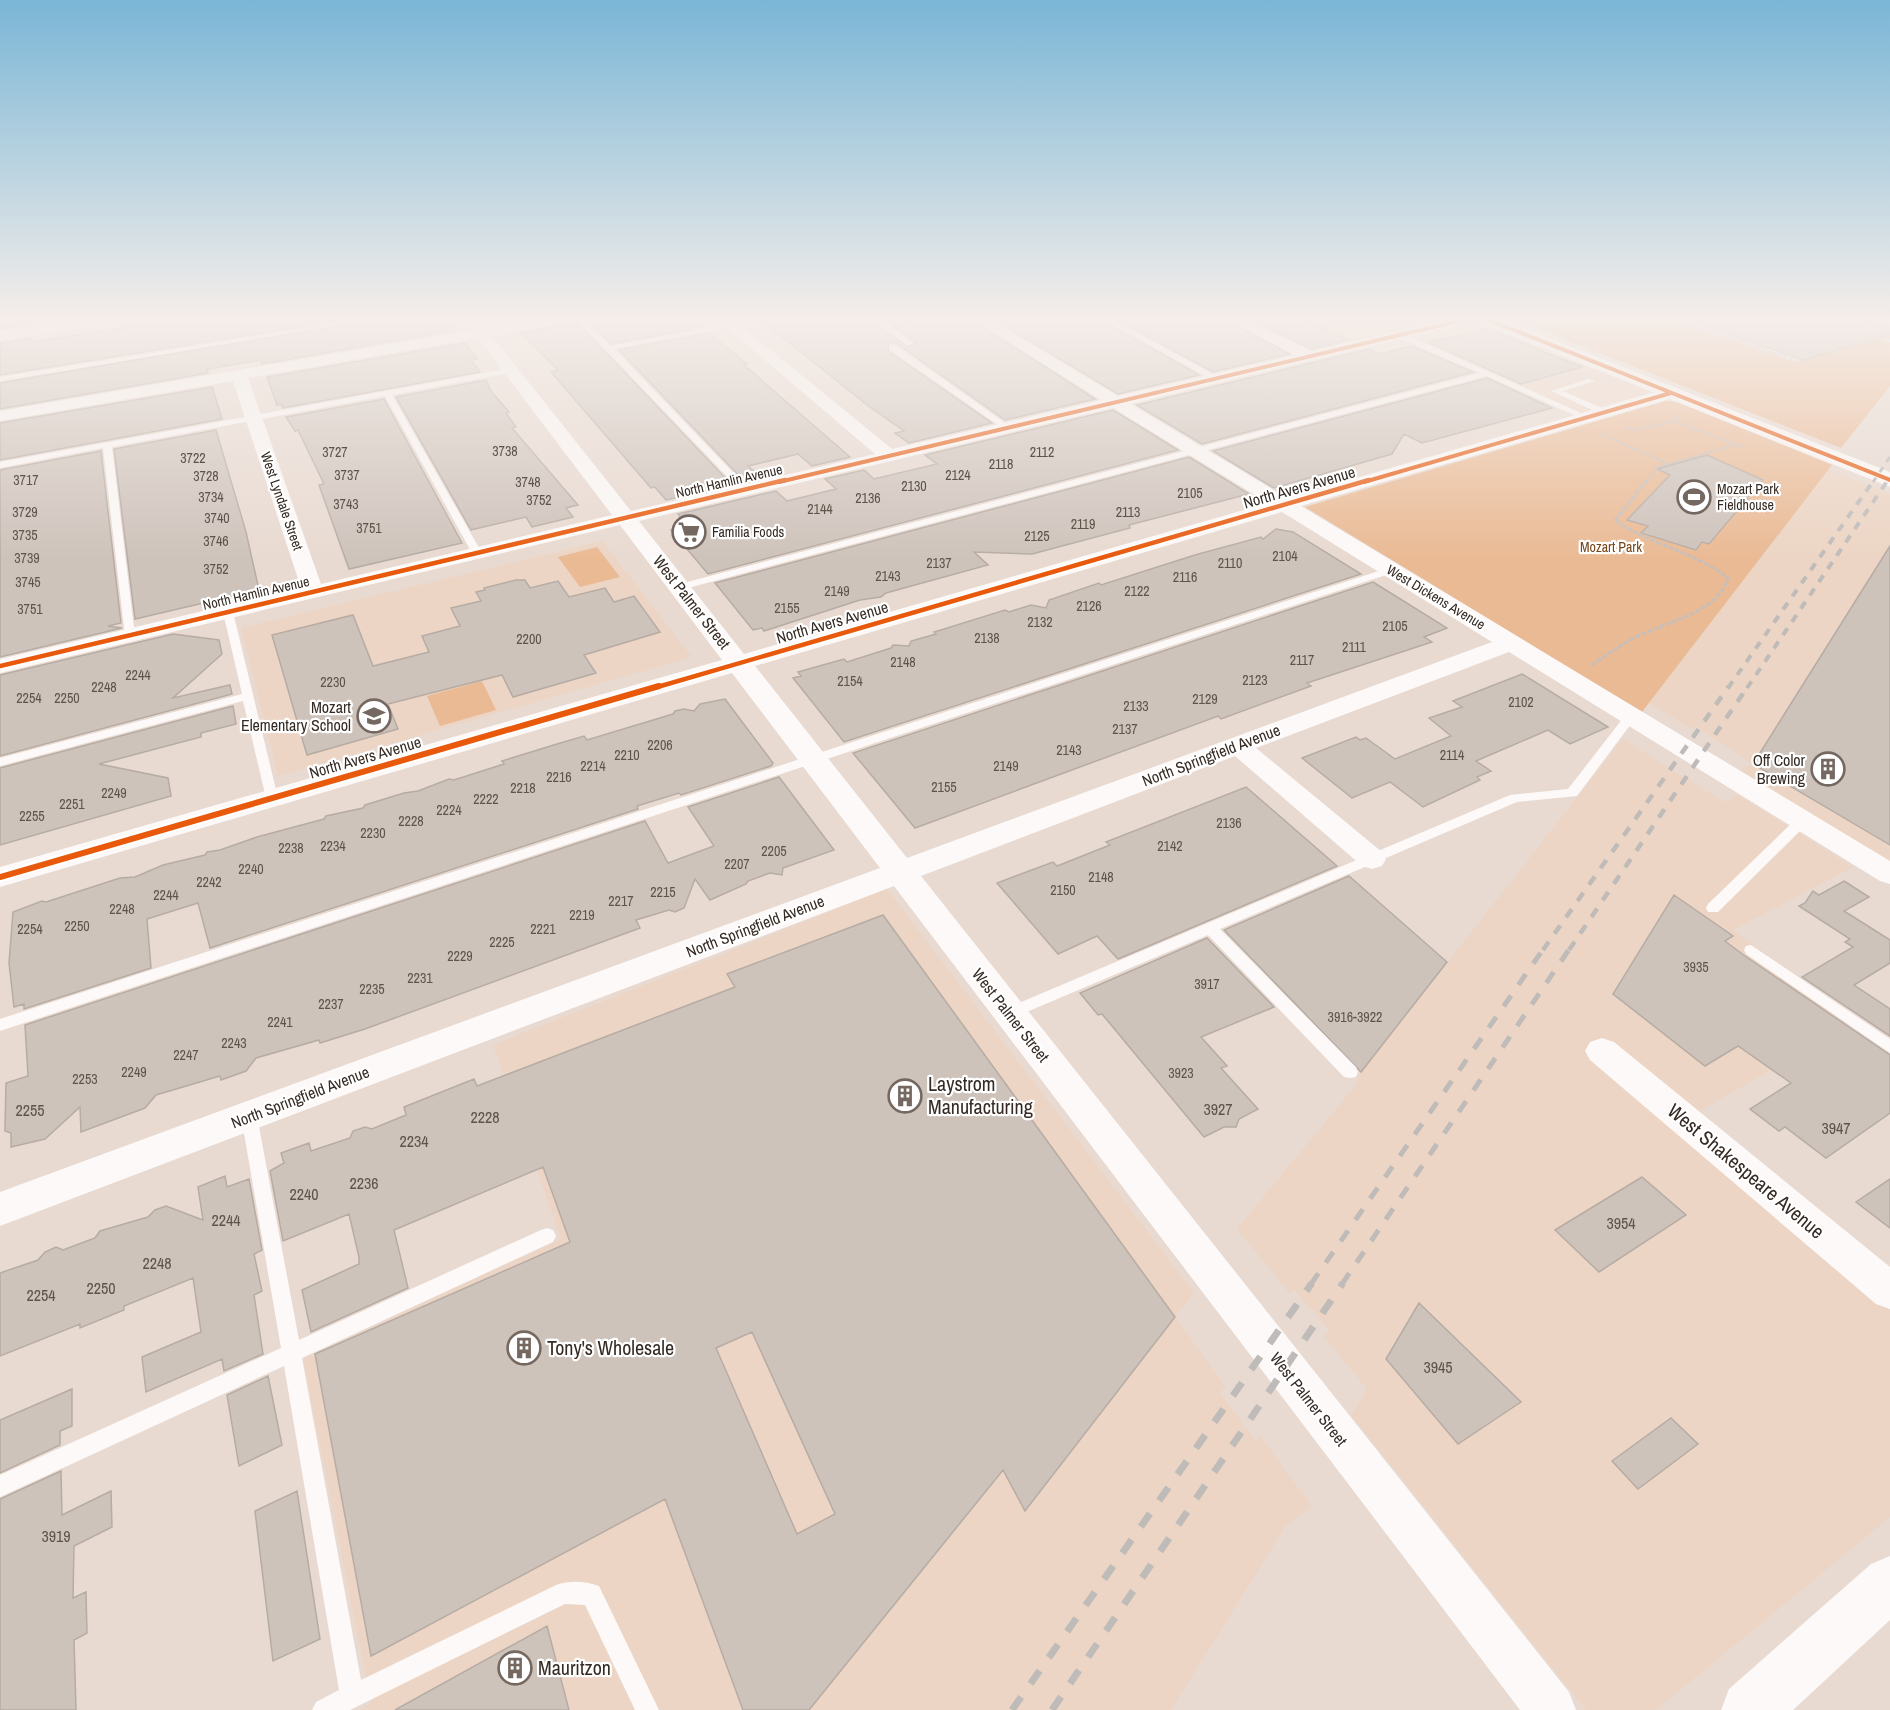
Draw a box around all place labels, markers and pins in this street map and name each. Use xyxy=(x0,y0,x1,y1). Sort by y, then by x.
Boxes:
sports icon: Mozart Park Fieldhouse xyxy=(1676,479,1712,515)
place label: Mozart Park Fieldhouse xyxy=(1717,480,1779,514)
supermarket icon: Familia Foods xyxy=(671,514,707,550)
place label: Familia Foods xyxy=(712,523,785,541)
place label: Mozart Elementary School xyxy=(241,696,351,736)
school or university icon: Mozart Elementary School xyxy=(356,698,392,734)
place label: Off Color Brewing xyxy=(1753,749,1806,789)
building icon: Off Color Brewing xyxy=(1810,751,1846,787)
place label: Laystrom Manufacturing xyxy=(928,1070,1033,1120)
building icon: Laystrom Manufacturing xyxy=(887,1078,923,1114)
building icon: Tony's Wholesale xyxy=(506,1330,542,1366)
place label: Tony's Wholesale xyxy=(547,1334,674,1361)
building icon: Mauritzon xyxy=(497,1650,533,1686)
place label: Mauritzon xyxy=(538,1654,611,1681)

